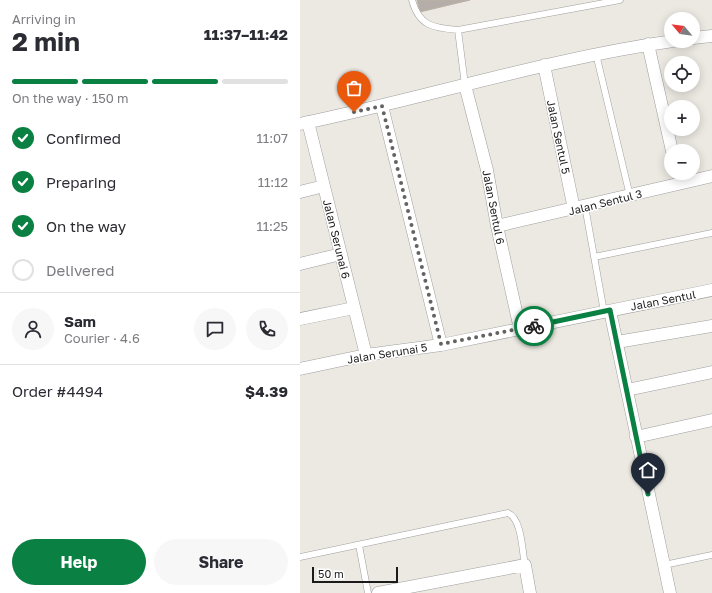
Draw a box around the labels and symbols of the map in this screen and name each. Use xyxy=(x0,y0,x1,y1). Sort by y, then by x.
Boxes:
north arrow xyxy=(664,12,700,48)
pin xyxy=(337,71,371,112)
street label: Jalan Sentul 5 xyxy=(545,99,573,175)
street label: Jalan Sentul 6 xyxy=(480,169,508,246)
street label: Jalan Sentul 3 xyxy=(567,187,643,217)
street label: Jalan Serunai 6 xyxy=(321,198,353,280)
street label: Jalan Sentul xyxy=(629,287,697,313)
courier xyxy=(514,306,554,346)
street label: Jalan Serunai 5 xyxy=(346,340,428,366)
pin xyxy=(631,453,665,494)
scale bar xyxy=(312,565,398,584)

